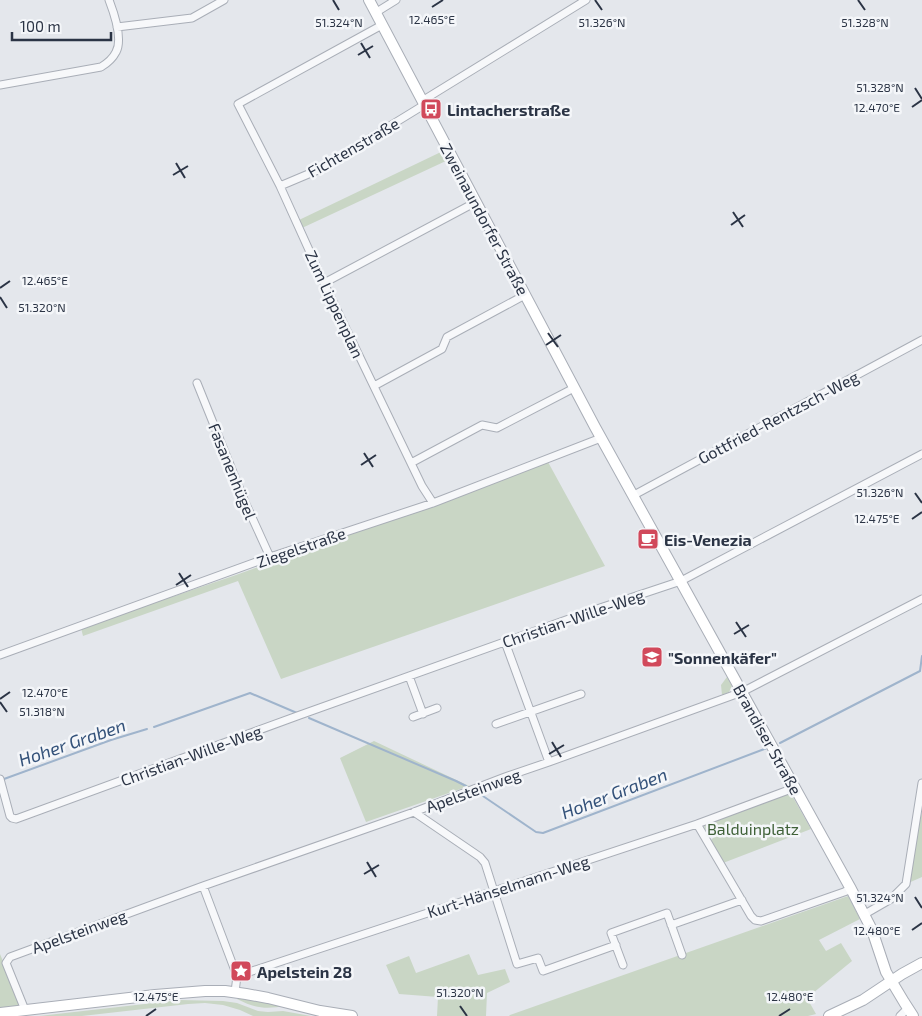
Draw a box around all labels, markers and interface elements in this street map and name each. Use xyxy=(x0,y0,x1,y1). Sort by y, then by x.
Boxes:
scale bar xyxy=(12,10,111,42)
text: 12.465°E xyxy=(409,12,455,26)
text: 51.324°N xyxy=(315,15,363,29)
text: 51.326°N xyxy=(578,15,626,29)
text: 51.328°N xyxy=(841,15,889,29)
text: 100 m xyxy=(20,17,61,35)
text: 51.328°N xyxy=(856,80,904,94)
bus stop icon: Lintacherstraße xyxy=(419,97,443,121)
place label: Lintacherstraße xyxy=(447,100,570,119)
text: 12.470°E xyxy=(854,100,900,114)
street label: Fichtenstraße xyxy=(304,113,402,181)
street label: Zweinaundorfer Straße xyxy=(437,140,533,298)
street label: Zum Lippenplan xyxy=(302,247,368,361)
text: 12.465°E xyxy=(22,273,68,287)
text: 51.320°N xyxy=(18,300,66,314)
street label: Gottfried-Rentzsch-Weg xyxy=(694,366,862,467)
street label: Fasanenhügel xyxy=(205,420,261,522)
text: 51.326°N xyxy=(856,485,904,499)
text: 12.475°E xyxy=(854,511,900,525)
street label: Ziegelstraße xyxy=(254,523,348,571)
cafe icon: Eis-Venezia xyxy=(636,527,660,551)
place label: Eis-Venezia xyxy=(664,530,752,549)
street label: Christian-Wille-Weg xyxy=(500,585,646,651)
school or university icon: "Sonnenkäfer" xyxy=(640,645,664,669)
place label: "Sonnenkäfer" xyxy=(668,648,777,667)
street label: Brandiser Straße xyxy=(730,680,806,798)
text: 12.470°E xyxy=(22,685,68,699)
text: 51.318°N xyxy=(19,704,65,718)
water label: Hoher Graben xyxy=(15,713,129,771)
street label: Christian-Wille-Weg xyxy=(118,721,264,789)
water label: Hoher Graben xyxy=(558,763,670,823)
street label: Apelsteinweg xyxy=(423,764,523,816)
park label: Balduinplatz xyxy=(707,819,799,838)
street label: Kurt-Hänselmann-Weg xyxy=(425,851,591,921)
text: 51.324°N xyxy=(856,890,904,904)
street label: Apelsteinweg xyxy=(29,905,129,957)
text: 12.480°E xyxy=(853,923,901,937)
place icon: Apelstein 28 xyxy=(229,959,253,983)
place label: Apelstein 28 xyxy=(257,962,352,981)
text: 51.320°N xyxy=(436,985,484,999)
text: 12.475°E xyxy=(133,989,179,1003)
text: 12.480°E xyxy=(766,989,814,1003)

